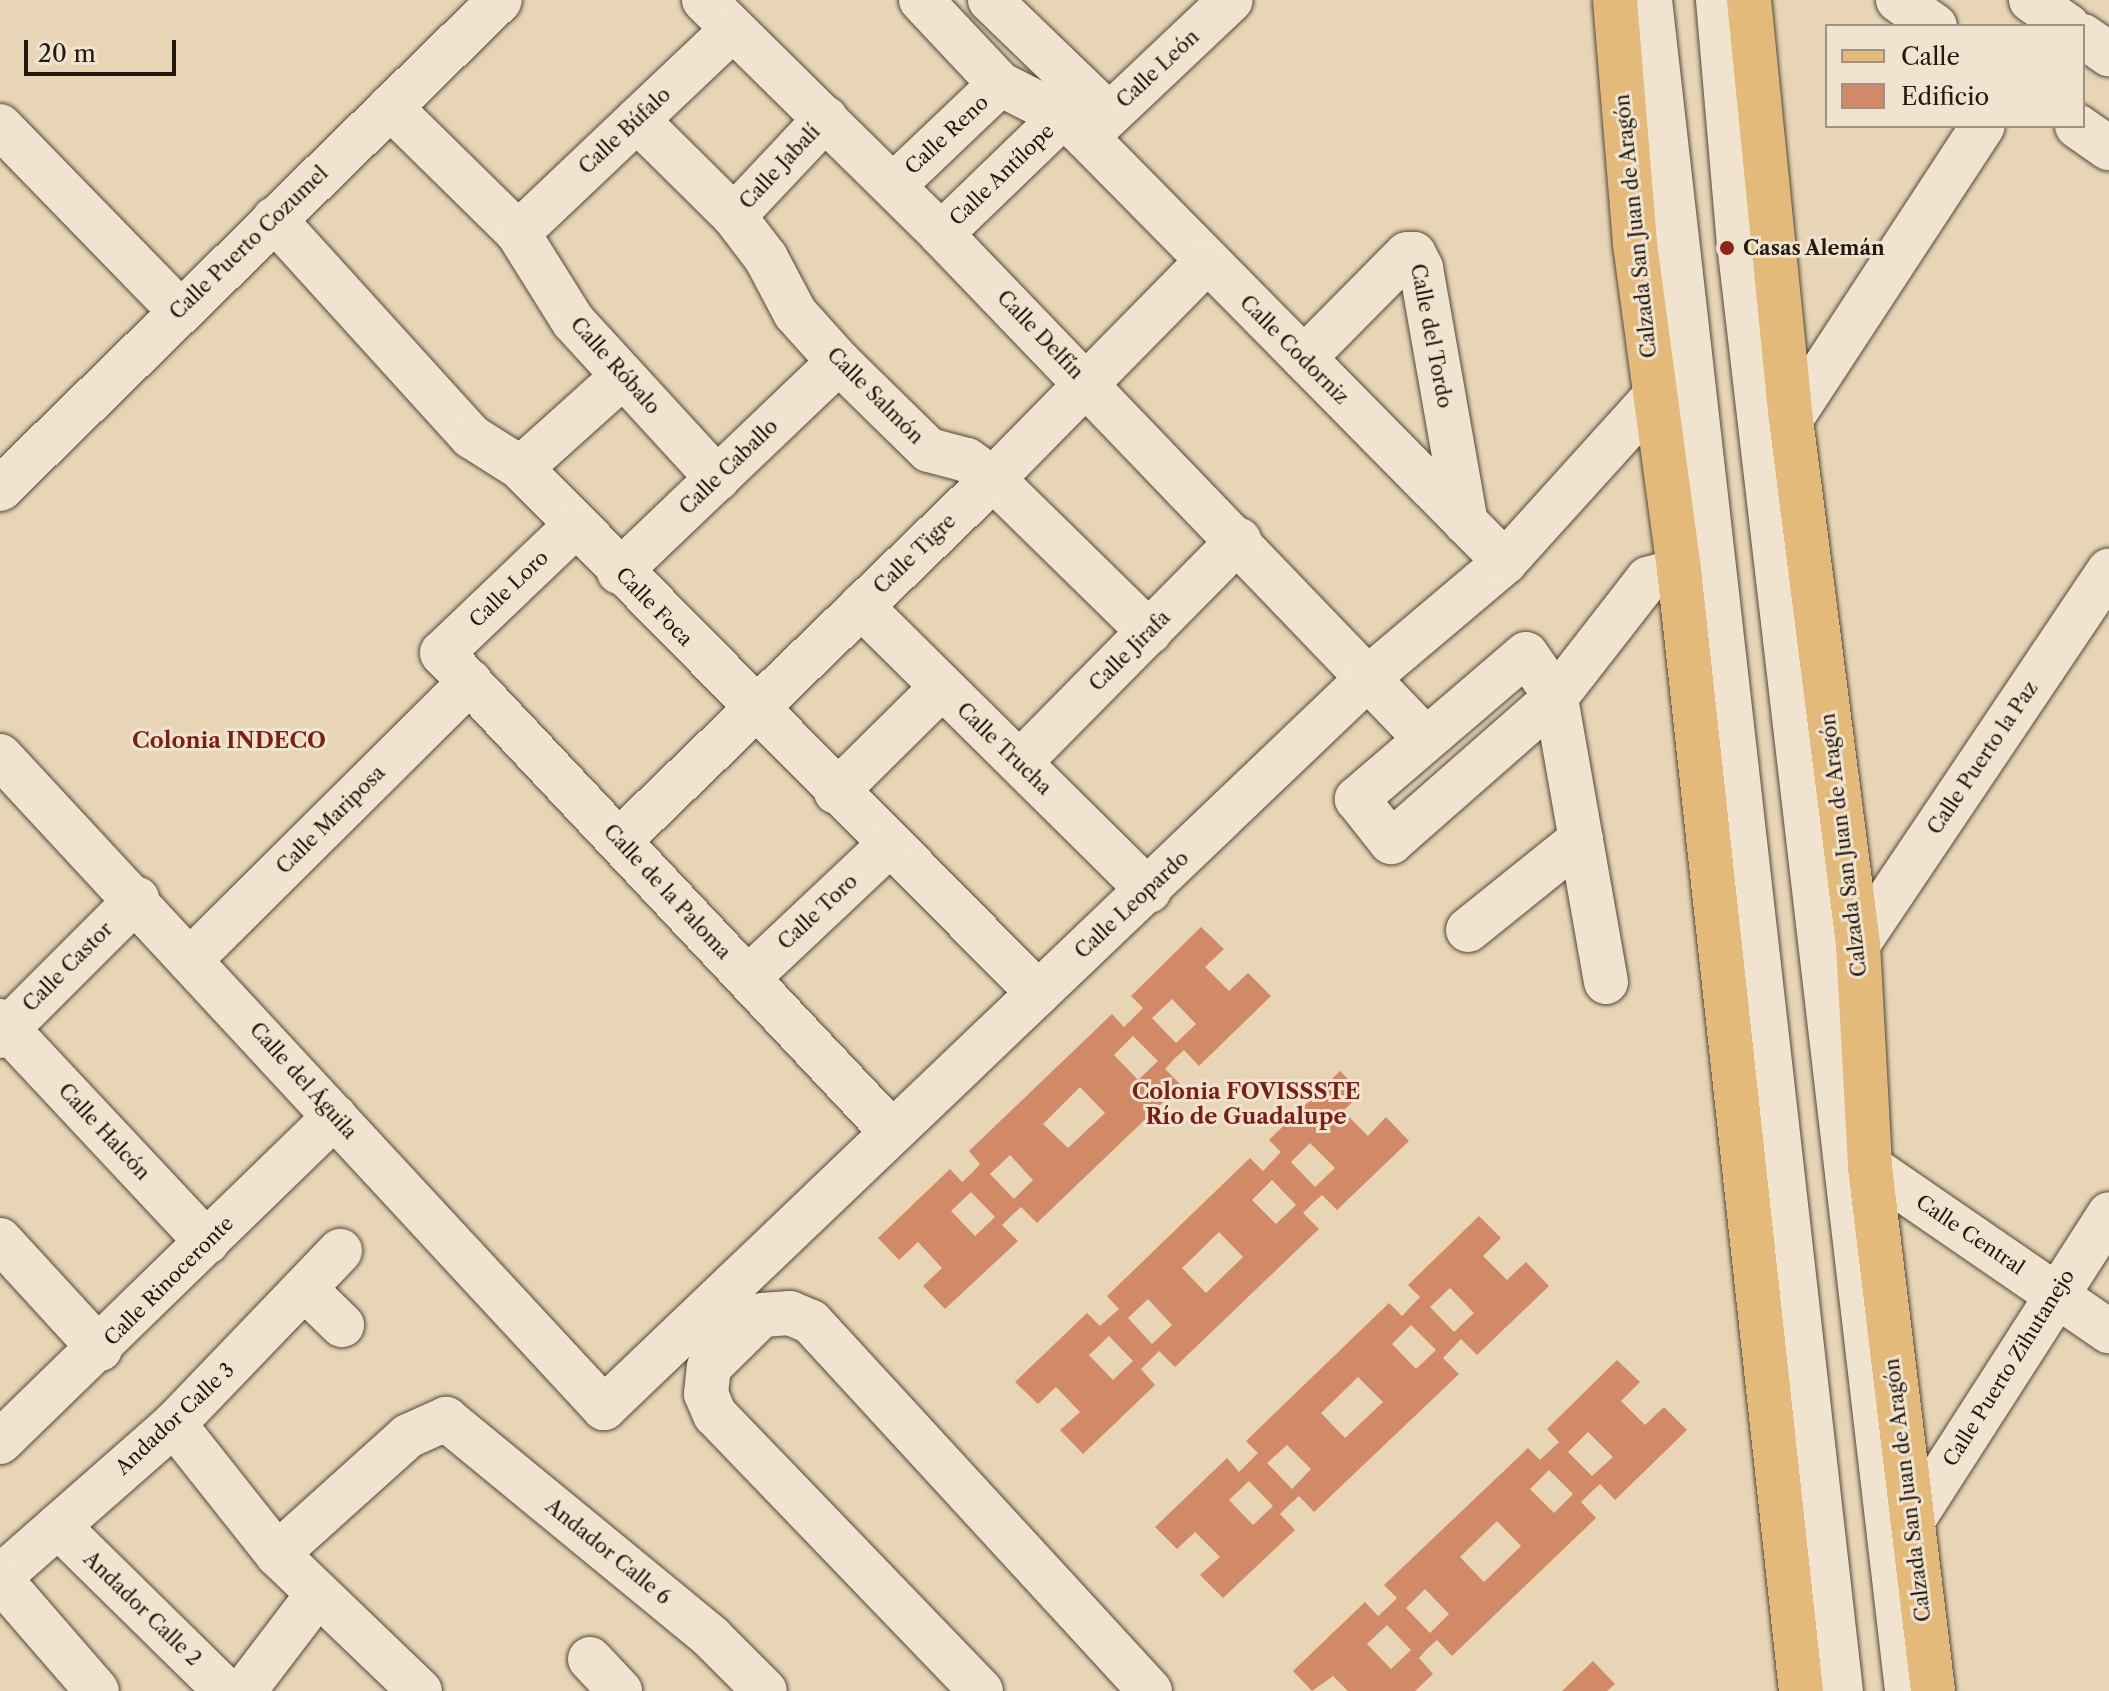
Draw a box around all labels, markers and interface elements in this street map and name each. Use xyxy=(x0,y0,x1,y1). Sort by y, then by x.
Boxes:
scale bar xyxy=(28,24,180,74)
legend xyxy=(1825,24,2085,128)
street label: Calle León xyxy=(1112,25,1204,113)
text: 20 m xyxy=(38,39,96,68)
text: Calle xyxy=(1901,42,1960,71)
text: Edificio xyxy=(1901,82,1989,111)
street label: Calle Búfalo xyxy=(574,83,676,179)
street label: Calle Reno xyxy=(900,90,994,180)
street label: Calzada San Juan de Aragón xyxy=(1610,92,1662,360)
street label: Calle Antílope xyxy=(945,119,1059,231)
street label: Calle Jabalí xyxy=(735,120,825,214)
street label: Calle Puerto Cozumel xyxy=(165,161,333,325)
place label: Casas Alemán xyxy=(1743,236,1886,260)
marker: Casas Alemán xyxy=(1718,239,1736,257)
street label: Calle del Tordo xyxy=(1405,262,1457,410)
street label: Calle Delfín xyxy=(992,286,1088,384)
street label: Calle Codorniz xyxy=(1235,291,1353,409)
street label: Calle Róbalo xyxy=(565,313,665,419)
street label: Calle Salmón xyxy=(822,343,928,449)
street label: Calle Caballo xyxy=(675,414,783,520)
street label: Calle Tigre xyxy=(869,509,961,599)
street label: Calle Loro xyxy=(465,546,553,632)
street label: Calle Foca xyxy=(611,563,697,651)
street label: Calle Jirafa xyxy=(1085,606,1175,696)
street label: Calle Puerto la Paz xyxy=(1923,677,2043,839)
street label: Calle Trucha xyxy=(952,698,1056,800)
street label: Calzada San Juan de Aragón xyxy=(1816,711,1872,979)
district label: Colonia INDECO xyxy=(132,728,326,754)
street label: Calle Mariposa xyxy=(272,761,390,879)
street label: Calle de la Paloma xyxy=(598,820,736,964)
street label: Calle Leopardo xyxy=(1070,846,1194,964)
street label: Calle Toro xyxy=(773,869,863,955)
street label: Calle Castor xyxy=(18,917,118,1017)
street label: Calle del Águila xyxy=(244,1018,362,1144)
district label: Colonia FOVISSSTE Río de Guadalupe xyxy=(1132,1078,1360,1130)
street label: Calle Halcón xyxy=(53,1079,155,1185)
street label: Calle Central xyxy=(1911,1190,2029,1280)
street label: Calle Rinoceronte xyxy=(99,1211,239,1351)
street label: Calle Puerto Zihutanejo xyxy=(1938,1265,2080,1471)
street label: Calzada San Juan de Aragón xyxy=(1880,1356,1936,1624)
street label: Andador Calle 3 xyxy=(111,1358,239,1480)
street label: Andador Calle 6 xyxy=(540,1494,676,1610)
street label: Andador Calle 2 xyxy=(78,1547,206,1671)

